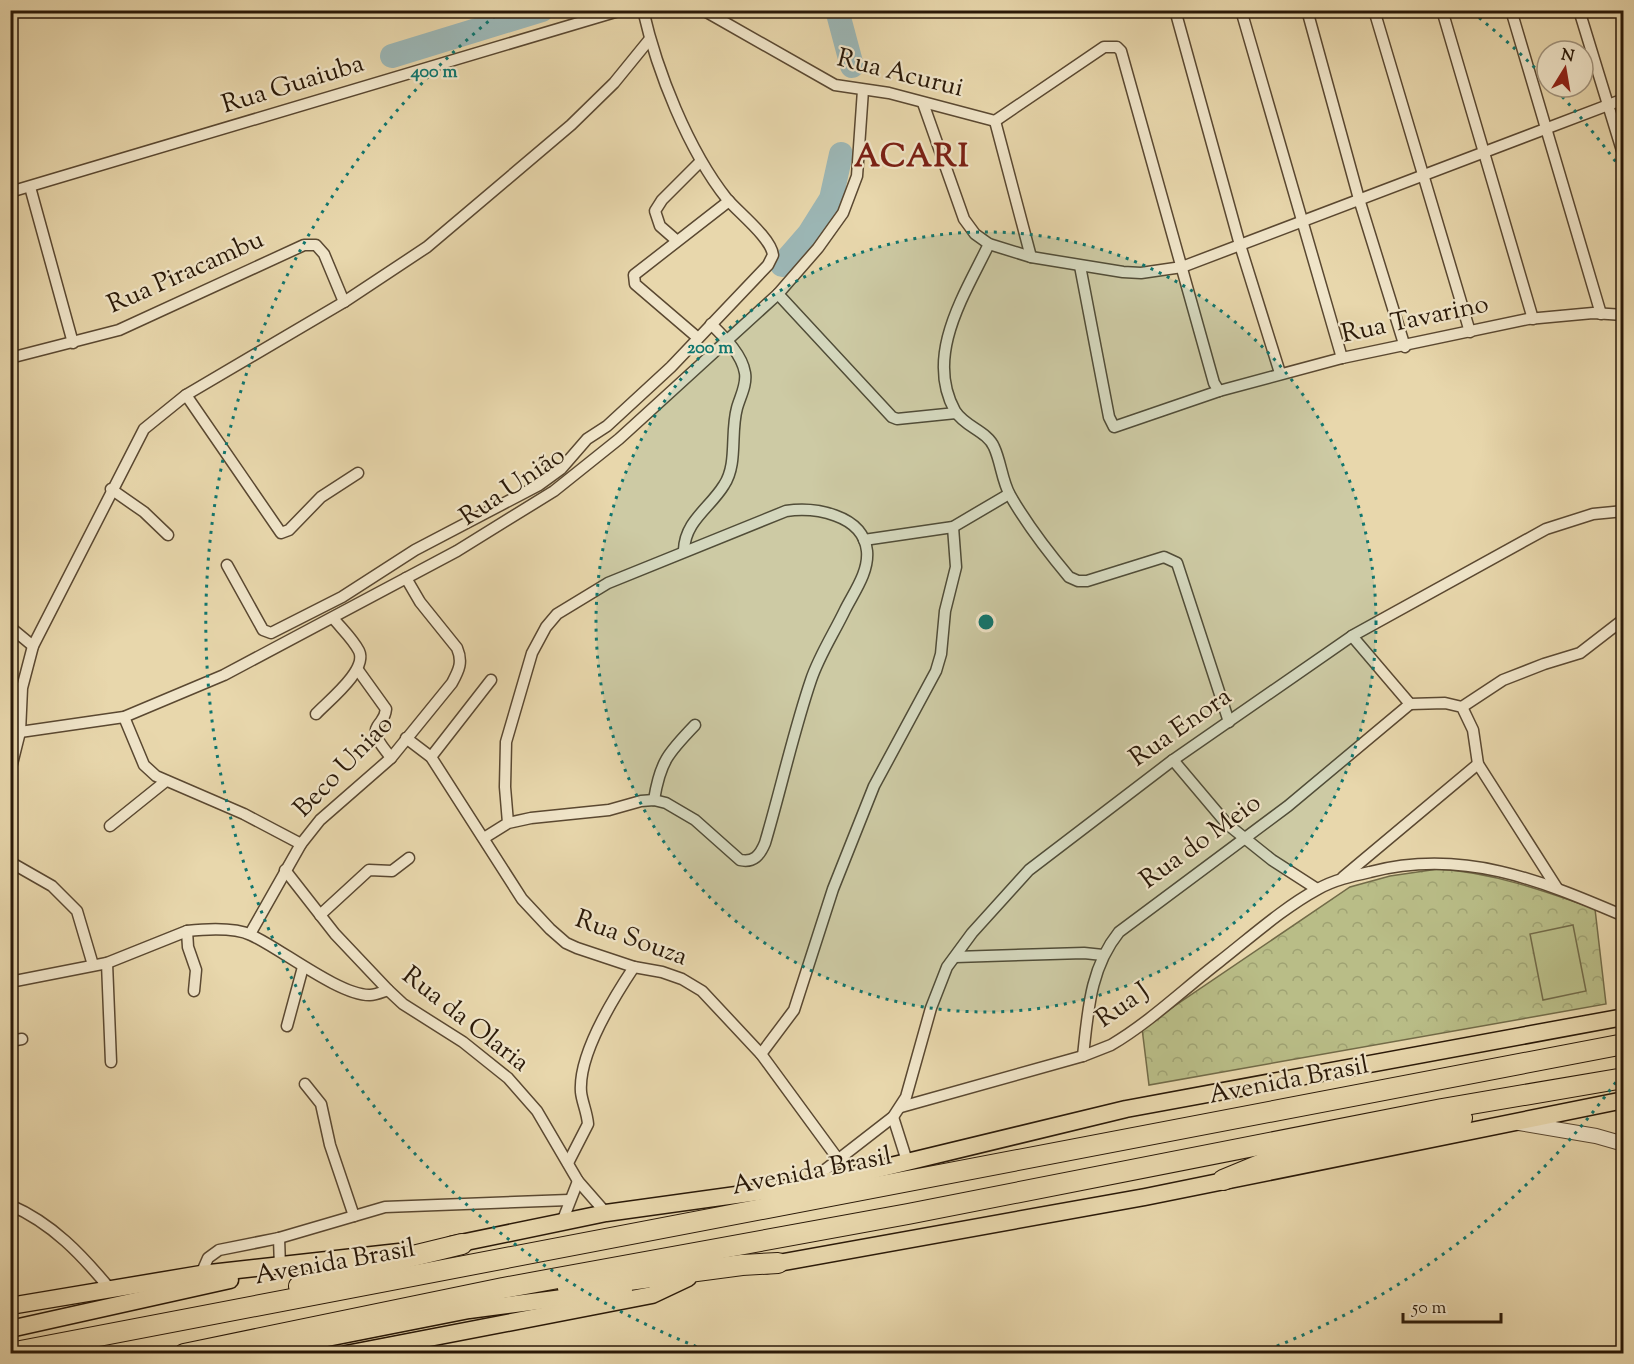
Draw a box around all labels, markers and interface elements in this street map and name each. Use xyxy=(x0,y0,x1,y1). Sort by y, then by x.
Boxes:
north arrow xyxy=(1535,39,1595,99)
street label: Rua Acurui xyxy=(833,40,967,108)
text: N xyxy=(1559,44,1576,69)
street label: Rua Guaiuba xyxy=(217,46,369,124)
text: 400 m xyxy=(410,60,457,86)
district label: ACARI xyxy=(854,135,970,181)
street label: Rua Piracambu xyxy=(102,222,270,324)
street label: Rua Tavarino xyxy=(1338,286,1492,354)
text: 200 m xyxy=(687,336,733,362)
street label: Rua União xyxy=(453,438,573,536)
centre of rings xyxy=(976,612,996,632)
street label: Rua Enora xyxy=(1122,679,1240,777)
street label: Beco Uniao xyxy=(286,707,402,827)
street label: Rua do Meio xyxy=(1133,785,1269,899)
street label: Rua Souza xyxy=(570,902,692,976)
street label: Rua da Olaria xyxy=(393,958,537,1082)
street label: Rua J xyxy=(1089,974,1158,1038)
street label: Avenida Brasil xyxy=(1206,1047,1372,1115)
street label: Avenida Brasil xyxy=(729,1138,895,1206)
street label: Avenida Brasil xyxy=(252,1231,418,1295)
scale bar xyxy=(1403,1286,1500,1324)
text: 50 m xyxy=(1411,1296,1447,1322)

